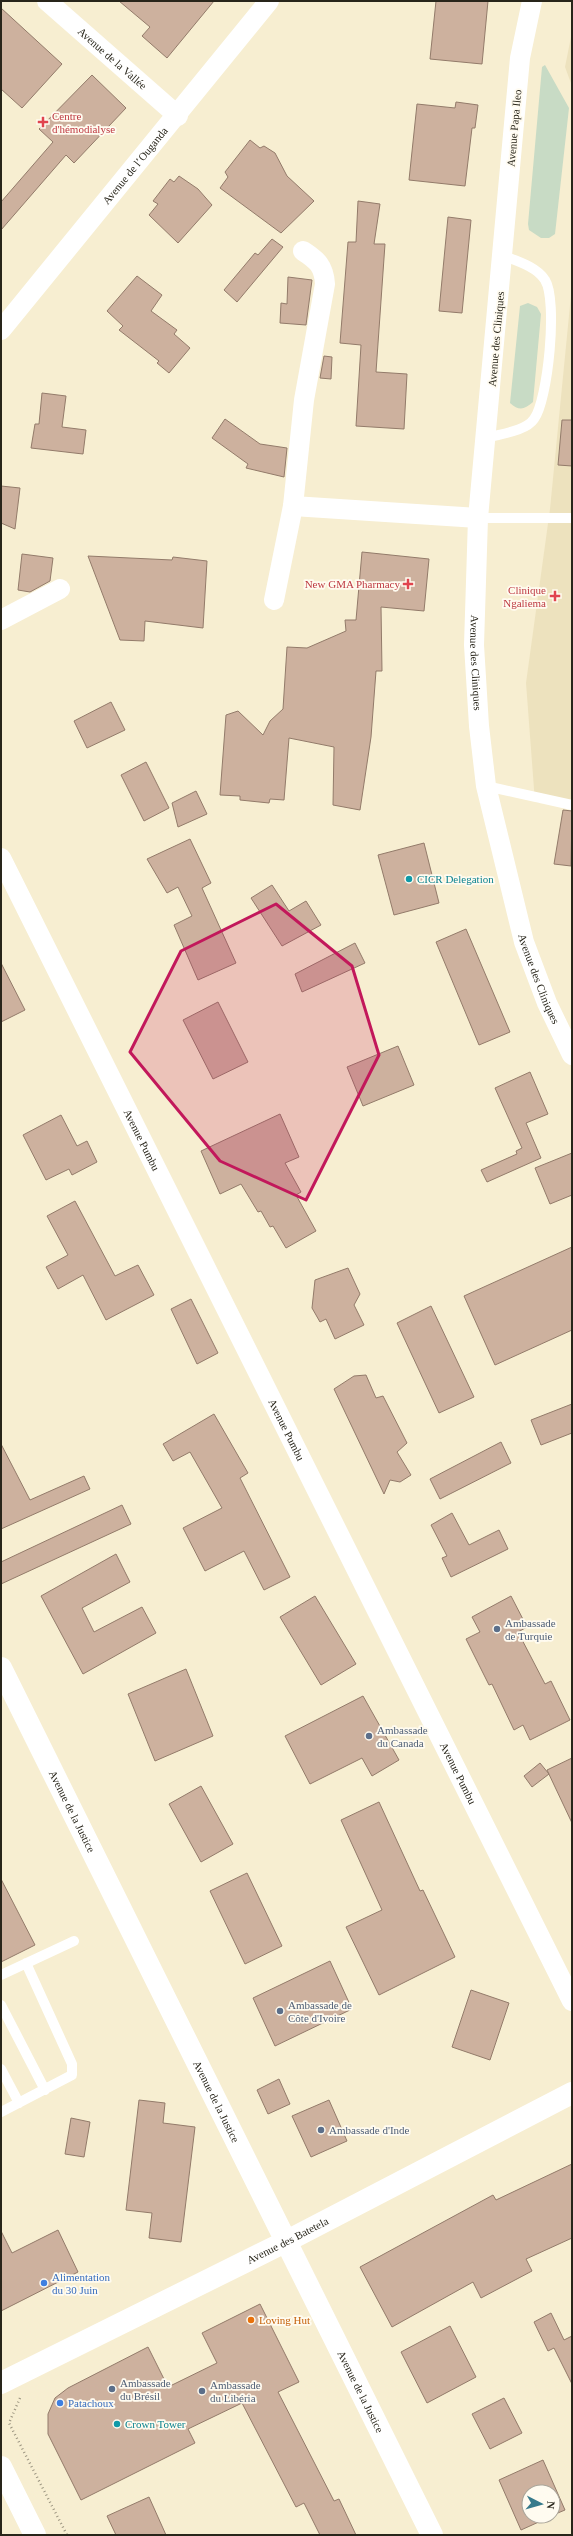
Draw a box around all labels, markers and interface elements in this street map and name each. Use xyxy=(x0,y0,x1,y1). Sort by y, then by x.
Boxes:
street label: Avenue de la Vallée xyxy=(76,25,149,92)
street label: Avenue Papa Ileo xyxy=(505,88,523,167)
place label: Centre d'hémodialyse xyxy=(52,110,115,135)
marker: Centre d'hémodialyse xyxy=(37,116,49,128)
street label: Avenue de l’Ouganda xyxy=(100,125,170,207)
street label: Avenue des Cliniques xyxy=(486,291,506,387)
place label: New GMA Pharmacy xyxy=(305,578,400,590)
marker: New GMA Pharmacy xyxy=(403,579,413,589)
place label: Clinique Ngaliema xyxy=(503,584,546,609)
marker: Clinique Ngaliema xyxy=(549,590,561,602)
street label: Avenue des Cliniques xyxy=(468,615,484,711)
place label: CICR Delegation xyxy=(417,873,494,885)
marker: CICR Delegation xyxy=(404,874,414,884)
street label: Avenue des Cliniques xyxy=(516,933,562,1026)
street label: Avenue Pumbu xyxy=(121,1107,162,1173)
street label: Avenue Pumbu xyxy=(266,1397,307,1463)
place label: Ambassade de Turquie xyxy=(505,1617,556,1642)
marker: Ambassade de Turquie xyxy=(492,1624,502,1634)
place label: Ambassade du Canada xyxy=(377,1724,428,1749)
marker: Ambassade du Canada xyxy=(364,1731,374,1741)
street label: Avenue Pumbu xyxy=(438,1740,479,1806)
street label: Avenue de la Justice xyxy=(47,1768,98,1854)
place label: Ambassade de Côte d'Ivoire xyxy=(288,1999,352,2024)
marker: Ambassade de Côte d'Ivoire xyxy=(275,2006,285,2016)
street label: Avenue de la Justice xyxy=(191,2058,242,2144)
place label: Ambassade d'Inde xyxy=(329,2124,410,2136)
marker: Ambassade d'Inde xyxy=(316,2125,326,2135)
street label: Avenue des Batetela xyxy=(245,2215,330,2266)
place label: Alimentation du 30 Juin xyxy=(52,2271,111,2296)
marker: Alimentation du 30 Juin xyxy=(39,2278,49,2288)
place label: Loving Hut xyxy=(259,2314,310,2326)
marker: Loving Hut xyxy=(246,2315,256,2325)
street label: Avenue de la Justice xyxy=(335,2349,386,2435)
place label: Ambassade du Brésil xyxy=(120,2377,171,2402)
place label: Ambassade du Libéria xyxy=(210,2379,261,2404)
marker: Ambassade du Brésil xyxy=(107,2384,117,2394)
marker: Ambassade du Libéria xyxy=(197,2386,207,2396)
place label: Patachoux xyxy=(68,2397,114,2409)
marker: Patachoux xyxy=(55,2398,65,2408)
place label: Crown Tower xyxy=(125,2418,186,2430)
marker: Crown Tower xyxy=(112,2419,122,2429)
north arrow xyxy=(521,2484,561,2524)
text: N xyxy=(545,2500,557,2510)

